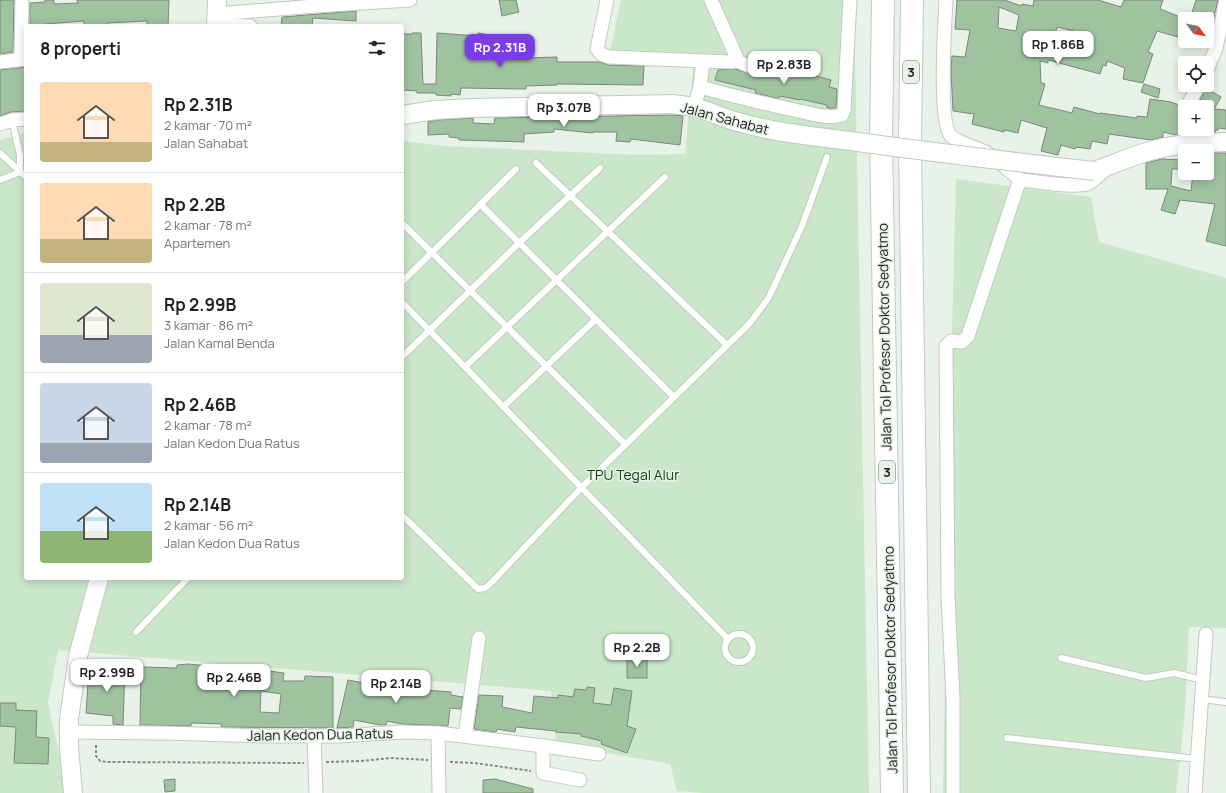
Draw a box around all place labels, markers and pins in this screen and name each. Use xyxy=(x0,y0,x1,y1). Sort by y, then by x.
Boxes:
pin: Rp 1.86B xyxy=(1017,31,1099,65)
pin: Rp 2.31B xyxy=(459,34,541,68)
pin: Rp 2.83B xyxy=(743,51,825,85)
pin: Rp 3.07B xyxy=(523,94,605,128)
pin: Rp 2.2B xyxy=(600,634,674,668)
pin: Rp 2.99B xyxy=(66,659,148,693)
pin: Rp 2.46B xyxy=(193,664,275,698)
pin: Rp 2.14B xyxy=(355,670,437,704)

